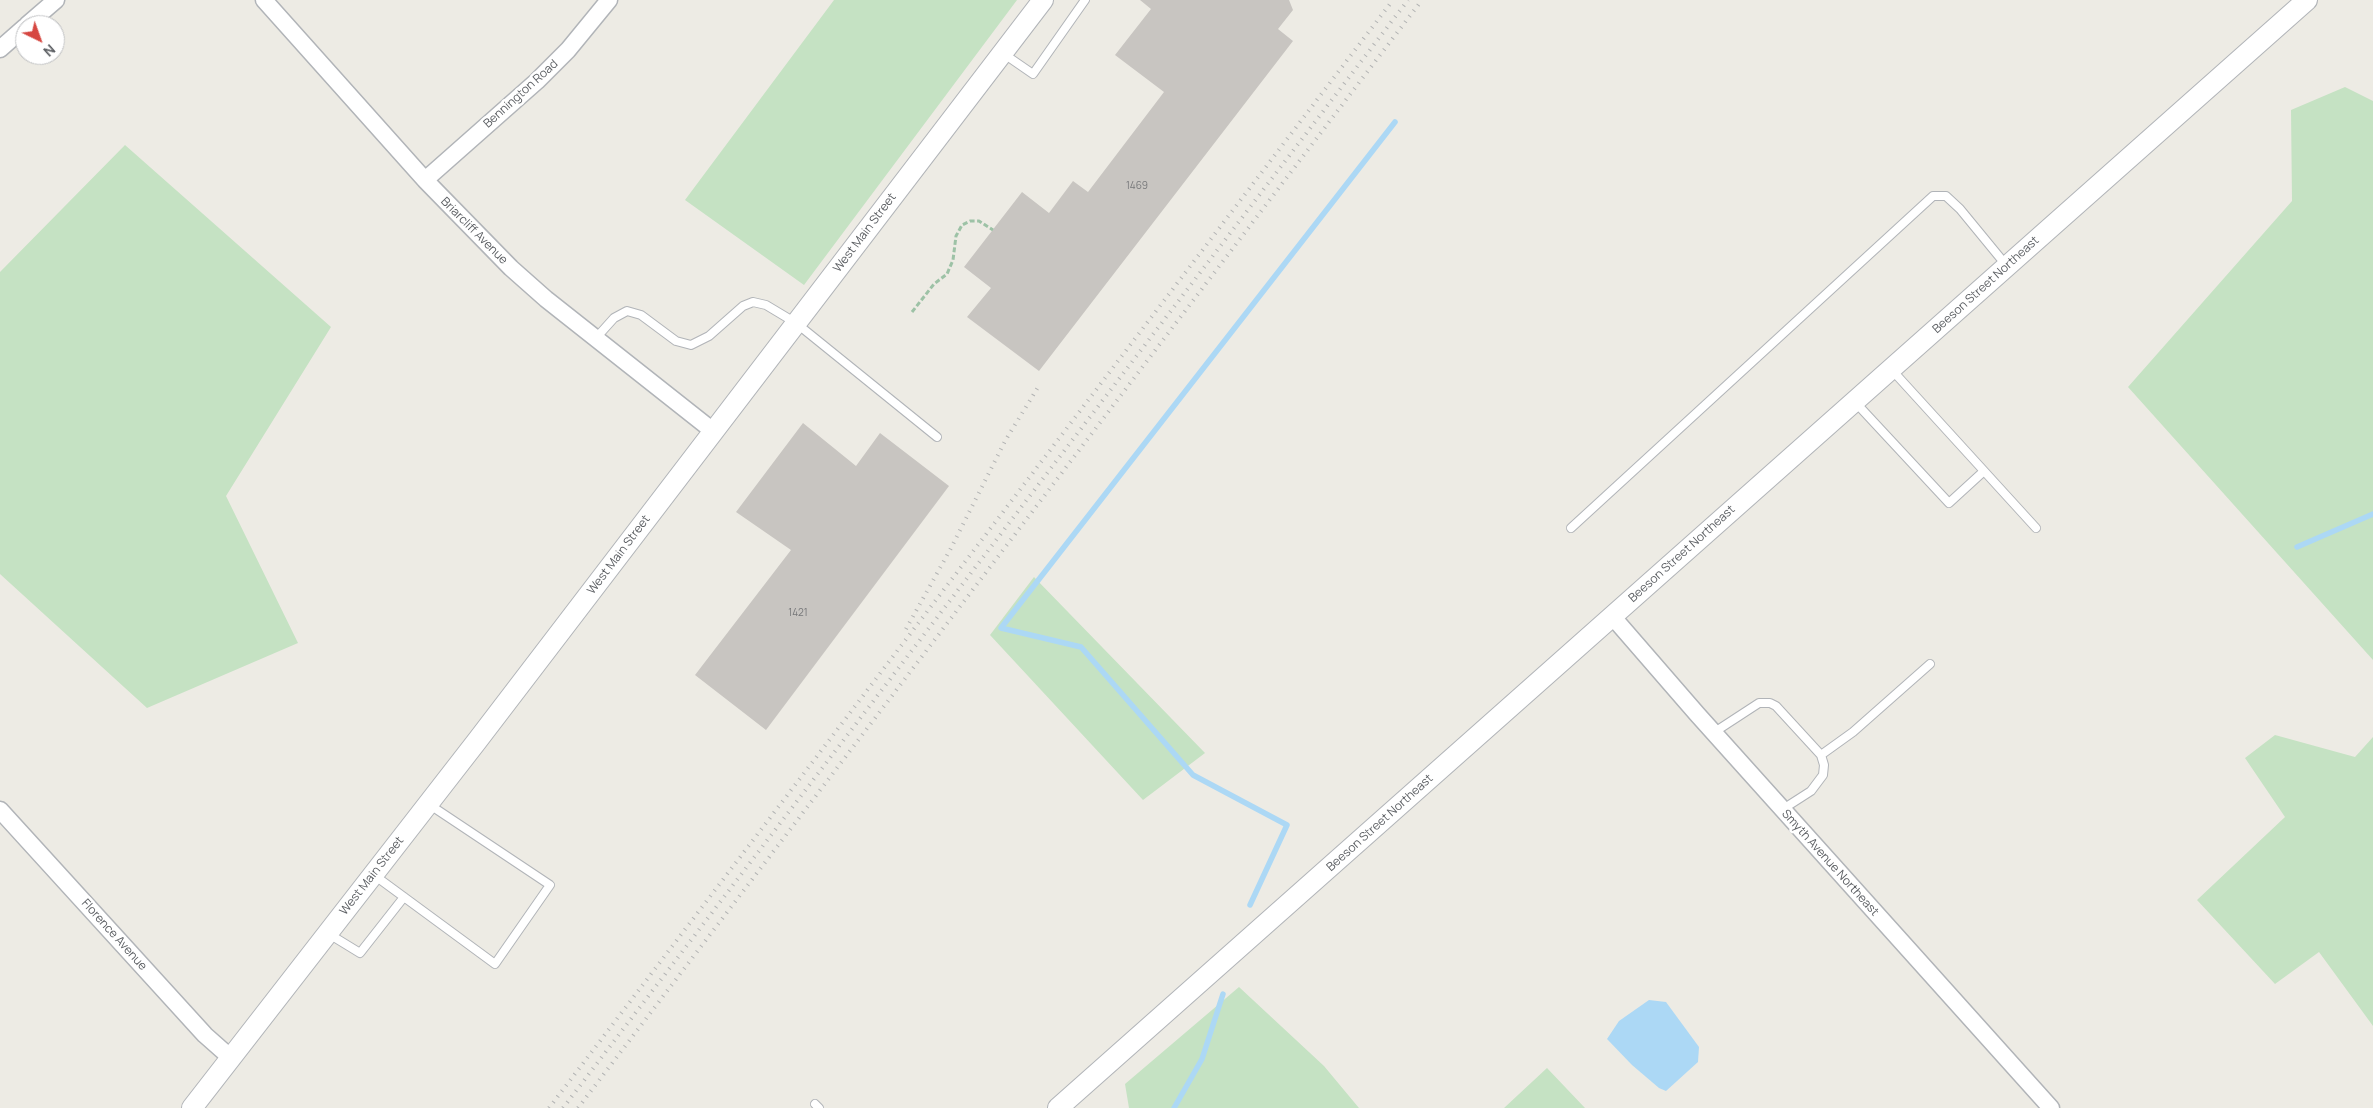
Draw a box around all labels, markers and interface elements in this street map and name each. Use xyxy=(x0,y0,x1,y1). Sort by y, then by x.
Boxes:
north arrow xyxy=(15,15,65,65)
text: N xyxy=(40,40,60,61)
street label: Bennington Road xyxy=(481,57,561,131)
house number: 1469 xyxy=(1126,180,1148,192)
street label: West Main Street xyxy=(831,191,899,275)
street label: Briarcliff Avenue xyxy=(437,194,511,268)
street label: Beeson Street Northeast xyxy=(1930,233,2042,337)
street label: Beeson Street Northeast xyxy=(1626,502,1738,606)
street label: West Main Street xyxy=(585,513,653,597)
house number: 1421 xyxy=(788,607,808,619)
street label: Beeson Street Northeast xyxy=(1324,771,1436,875)
street label: Smyth Avenue Northeast xyxy=(1778,807,1882,919)
street label: West Main Street xyxy=(337,834,407,918)
street label: Florence Avenue xyxy=(78,896,150,974)

